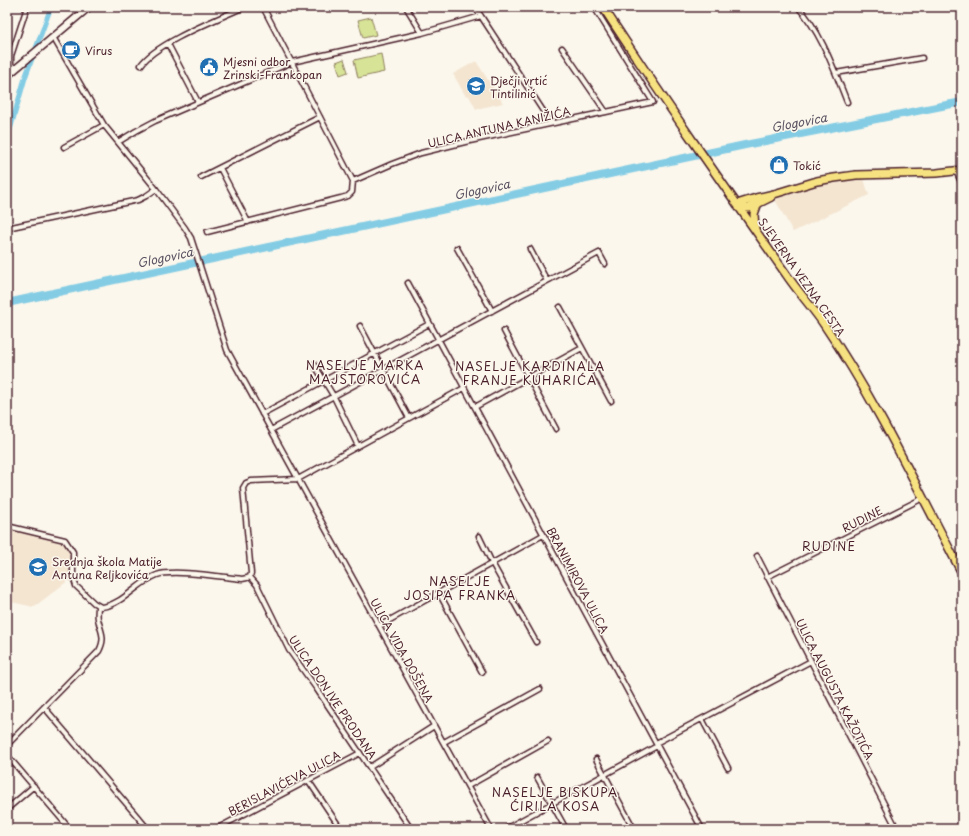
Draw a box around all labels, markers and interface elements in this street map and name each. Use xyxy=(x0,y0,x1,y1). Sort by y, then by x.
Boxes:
cafe icon: Virus xyxy=(60,39,82,61)
place label: Virus xyxy=(85,42,112,59)
place label: Mjesni odbor Zrinski-Frankopan xyxy=(223,53,322,83)
public building icon: Mjesni odbor Zrinski-Frankopan xyxy=(198,56,220,78)
place label: Dječji vrtić Tintilinić xyxy=(490,72,547,102)
school or university icon: Dječji vrtić Tintilinić xyxy=(465,75,487,97)
street label: ULICA ANTUNA KANIŽIĆA xyxy=(426,102,573,152)
water label: Glogovica xyxy=(770,108,829,136)
shop icon: Tokić xyxy=(768,154,790,176)
place label: Tokić xyxy=(793,157,821,174)
water label: Glogovica xyxy=(452,174,512,204)
street label: SJEVERNA VEZNA CESTA xyxy=(755,214,849,340)
water label: Glogovica xyxy=(135,242,195,272)
district label: NASELJE MARKA MAJSTOROVIĆA xyxy=(306,356,424,388)
district label: NASELJE KARDINALA FRANJE KUHARIĆA xyxy=(455,357,605,389)
street label: RUDINE xyxy=(839,502,885,536)
street label: BRANIMIROVA ULICA xyxy=(543,524,614,637)
district label: RUDINE xyxy=(802,537,856,555)
place label: Srednja škola Matije Antuna Reljkovića xyxy=(52,553,162,583)
school or university icon: Srednja škola Matije Antuna Reljkovića xyxy=(27,556,49,578)
district label: NASELJE JOSIPA FRANKA xyxy=(404,572,516,604)
street label: ULICA VIDA DOŠENA xyxy=(366,595,438,705)
street label: ULICA AUGUSTA KAŽOTIĆA xyxy=(792,615,878,763)
street label: ULICA DON IVE PRODANA xyxy=(285,631,381,763)
street label: BERISLAVIĆEVA ULICA xyxy=(225,746,343,820)
district label: NASELJE BISKUPA ĆIRILA KOSA xyxy=(492,783,618,815)

